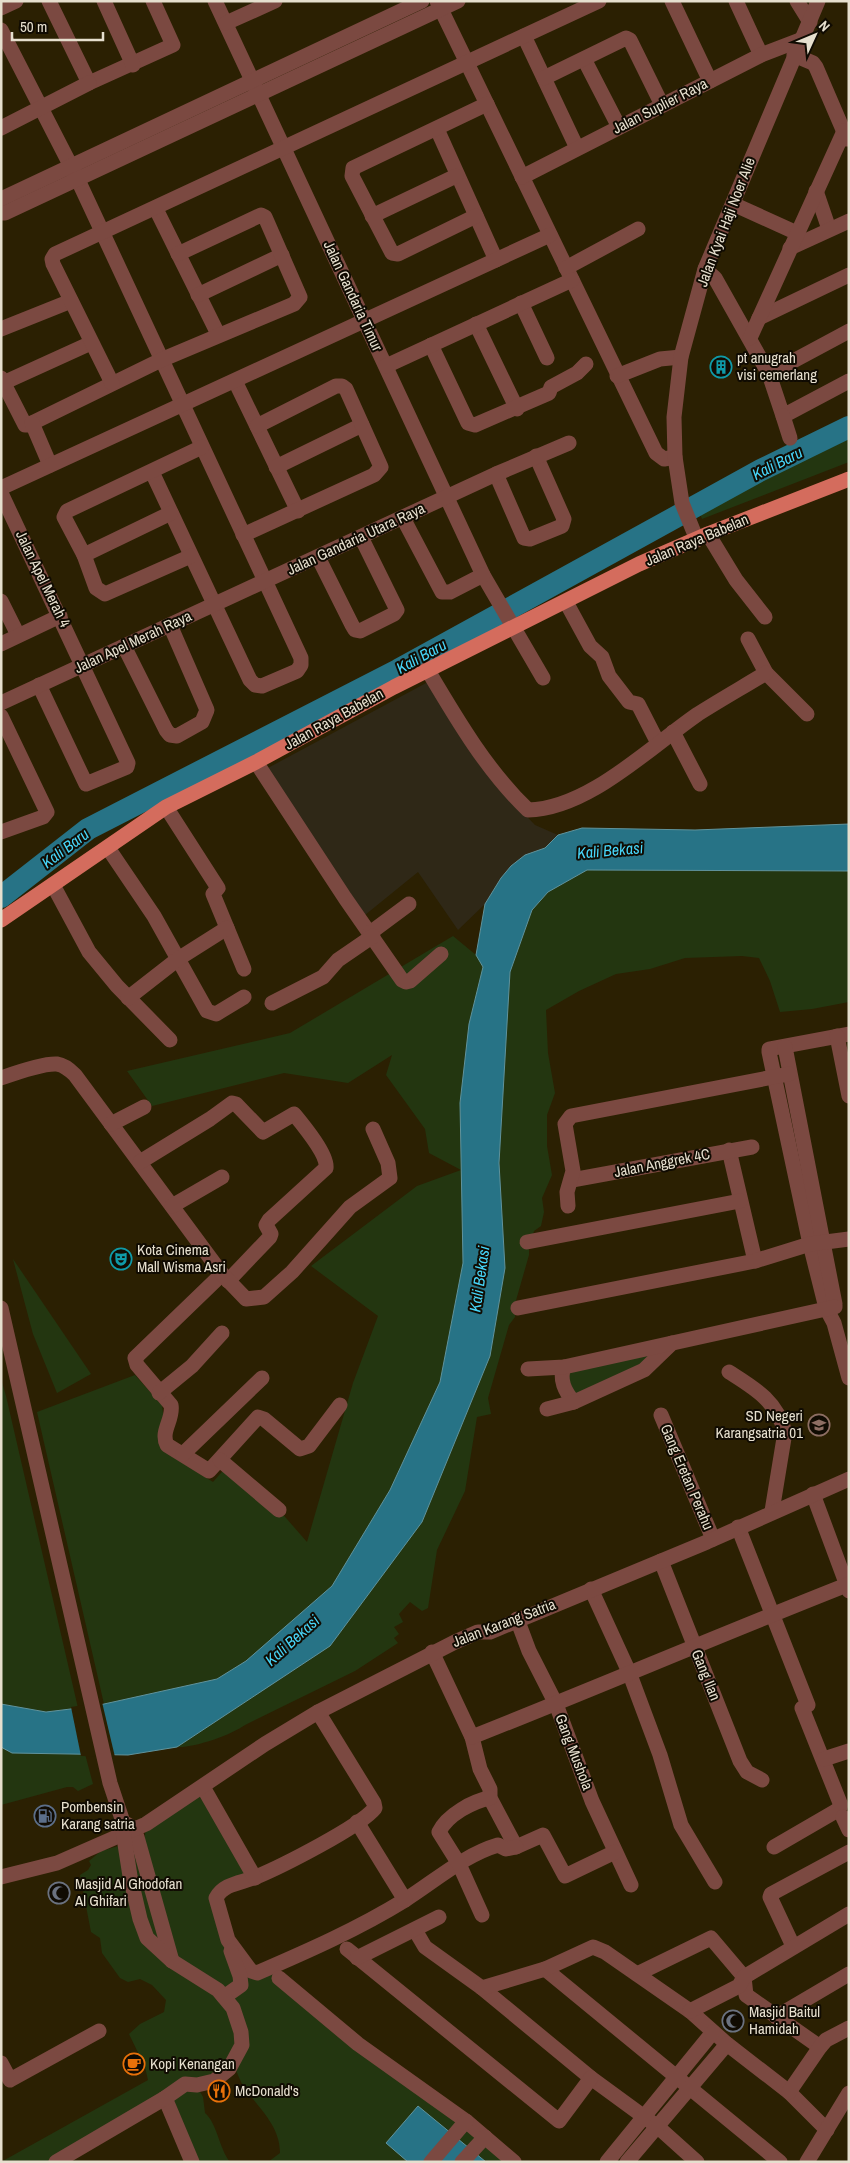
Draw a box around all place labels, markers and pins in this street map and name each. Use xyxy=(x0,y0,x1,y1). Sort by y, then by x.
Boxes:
place label: pt anugrah visi cemerlang xyxy=(737,347,817,385)
building icon: pt anugrah visi cemerlang xyxy=(709,355,733,379)
place label: Kota Cinema Mall Wisma Asri xyxy=(137,1239,226,1277)
theatre icon: Kota Cinema Mall Wisma Asri xyxy=(109,1247,133,1271)
place label: SD Negeri Karangsatria 01 xyxy=(715,1405,803,1443)
school or university icon: SD Negeri Karangsatria 01 xyxy=(807,1413,831,1437)
place label: Pombensin Karang satria xyxy=(61,1796,135,1834)
fuel station icon: Pombensin Karang satria xyxy=(33,1804,57,1828)
place label: Masjid Al Ghodofan Al Ghifari xyxy=(74,1873,182,1911)
mosque icon: Masjid Al Ghodofan Al Ghifari xyxy=(47,1881,71,1905)
place label: Masjid Baitul Hamidah xyxy=(749,2001,820,2039)
mosque icon: Masjid Baitul Hamidah xyxy=(721,2009,745,2033)
cafe icon: Kopi Kenangan xyxy=(122,2052,146,2076)
place label: Kopi Kenangan xyxy=(150,2053,235,2074)
restaurant icon: McDonald's xyxy=(207,2079,231,2103)
place label: McDonald's xyxy=(235,2080,299,2101)

